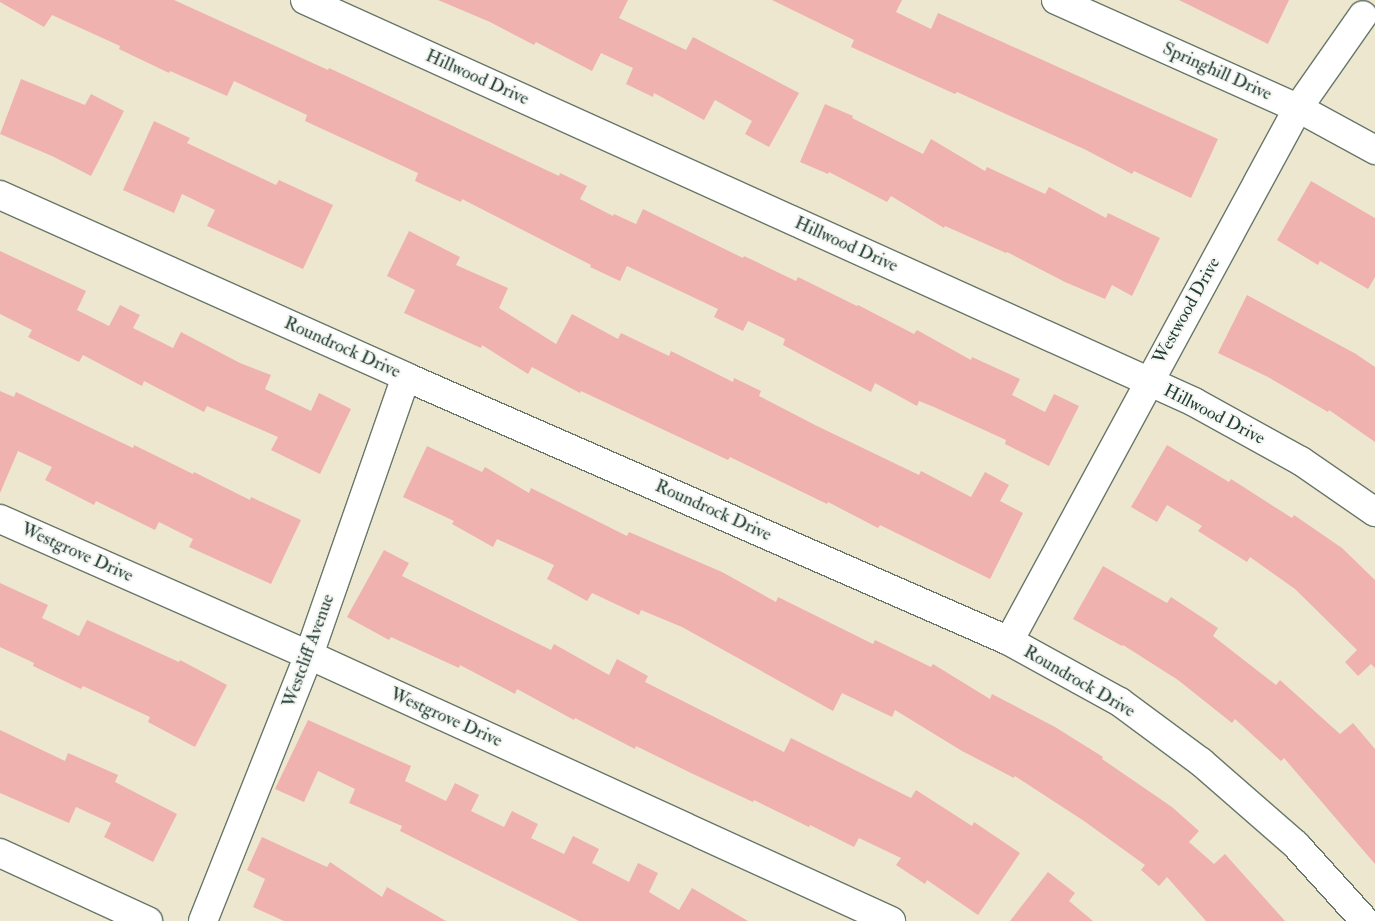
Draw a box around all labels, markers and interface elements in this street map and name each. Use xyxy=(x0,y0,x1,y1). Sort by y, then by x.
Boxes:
street label: Springhill Drive xyxy=(1159,38,1275,106)
street label: Hillwood Drive xyxy=(422,46,532,110)
street label: Hillwood Drive xyxy=(791,213,901,277)
street label: Westwood Drive xyxy=(1149,254,1225,368)
street label: Roundrock Drive xyxy=(281,313,403,383)
street label: Hillwood Drive xyxy=(1160,380,1268,450)
street label: Roundrock Drive xyxy=(652,476,774,546)
street label: Westgrove Drive xyxy=(18,519,136,587)
street label: Westcliff Avenue xyxy=(278,591,340,711)
street label: Roundrock Drive xyxy=(1019,641,1139,723)
street label: Westgrove Drive xyxy=(387,684,505,752)

